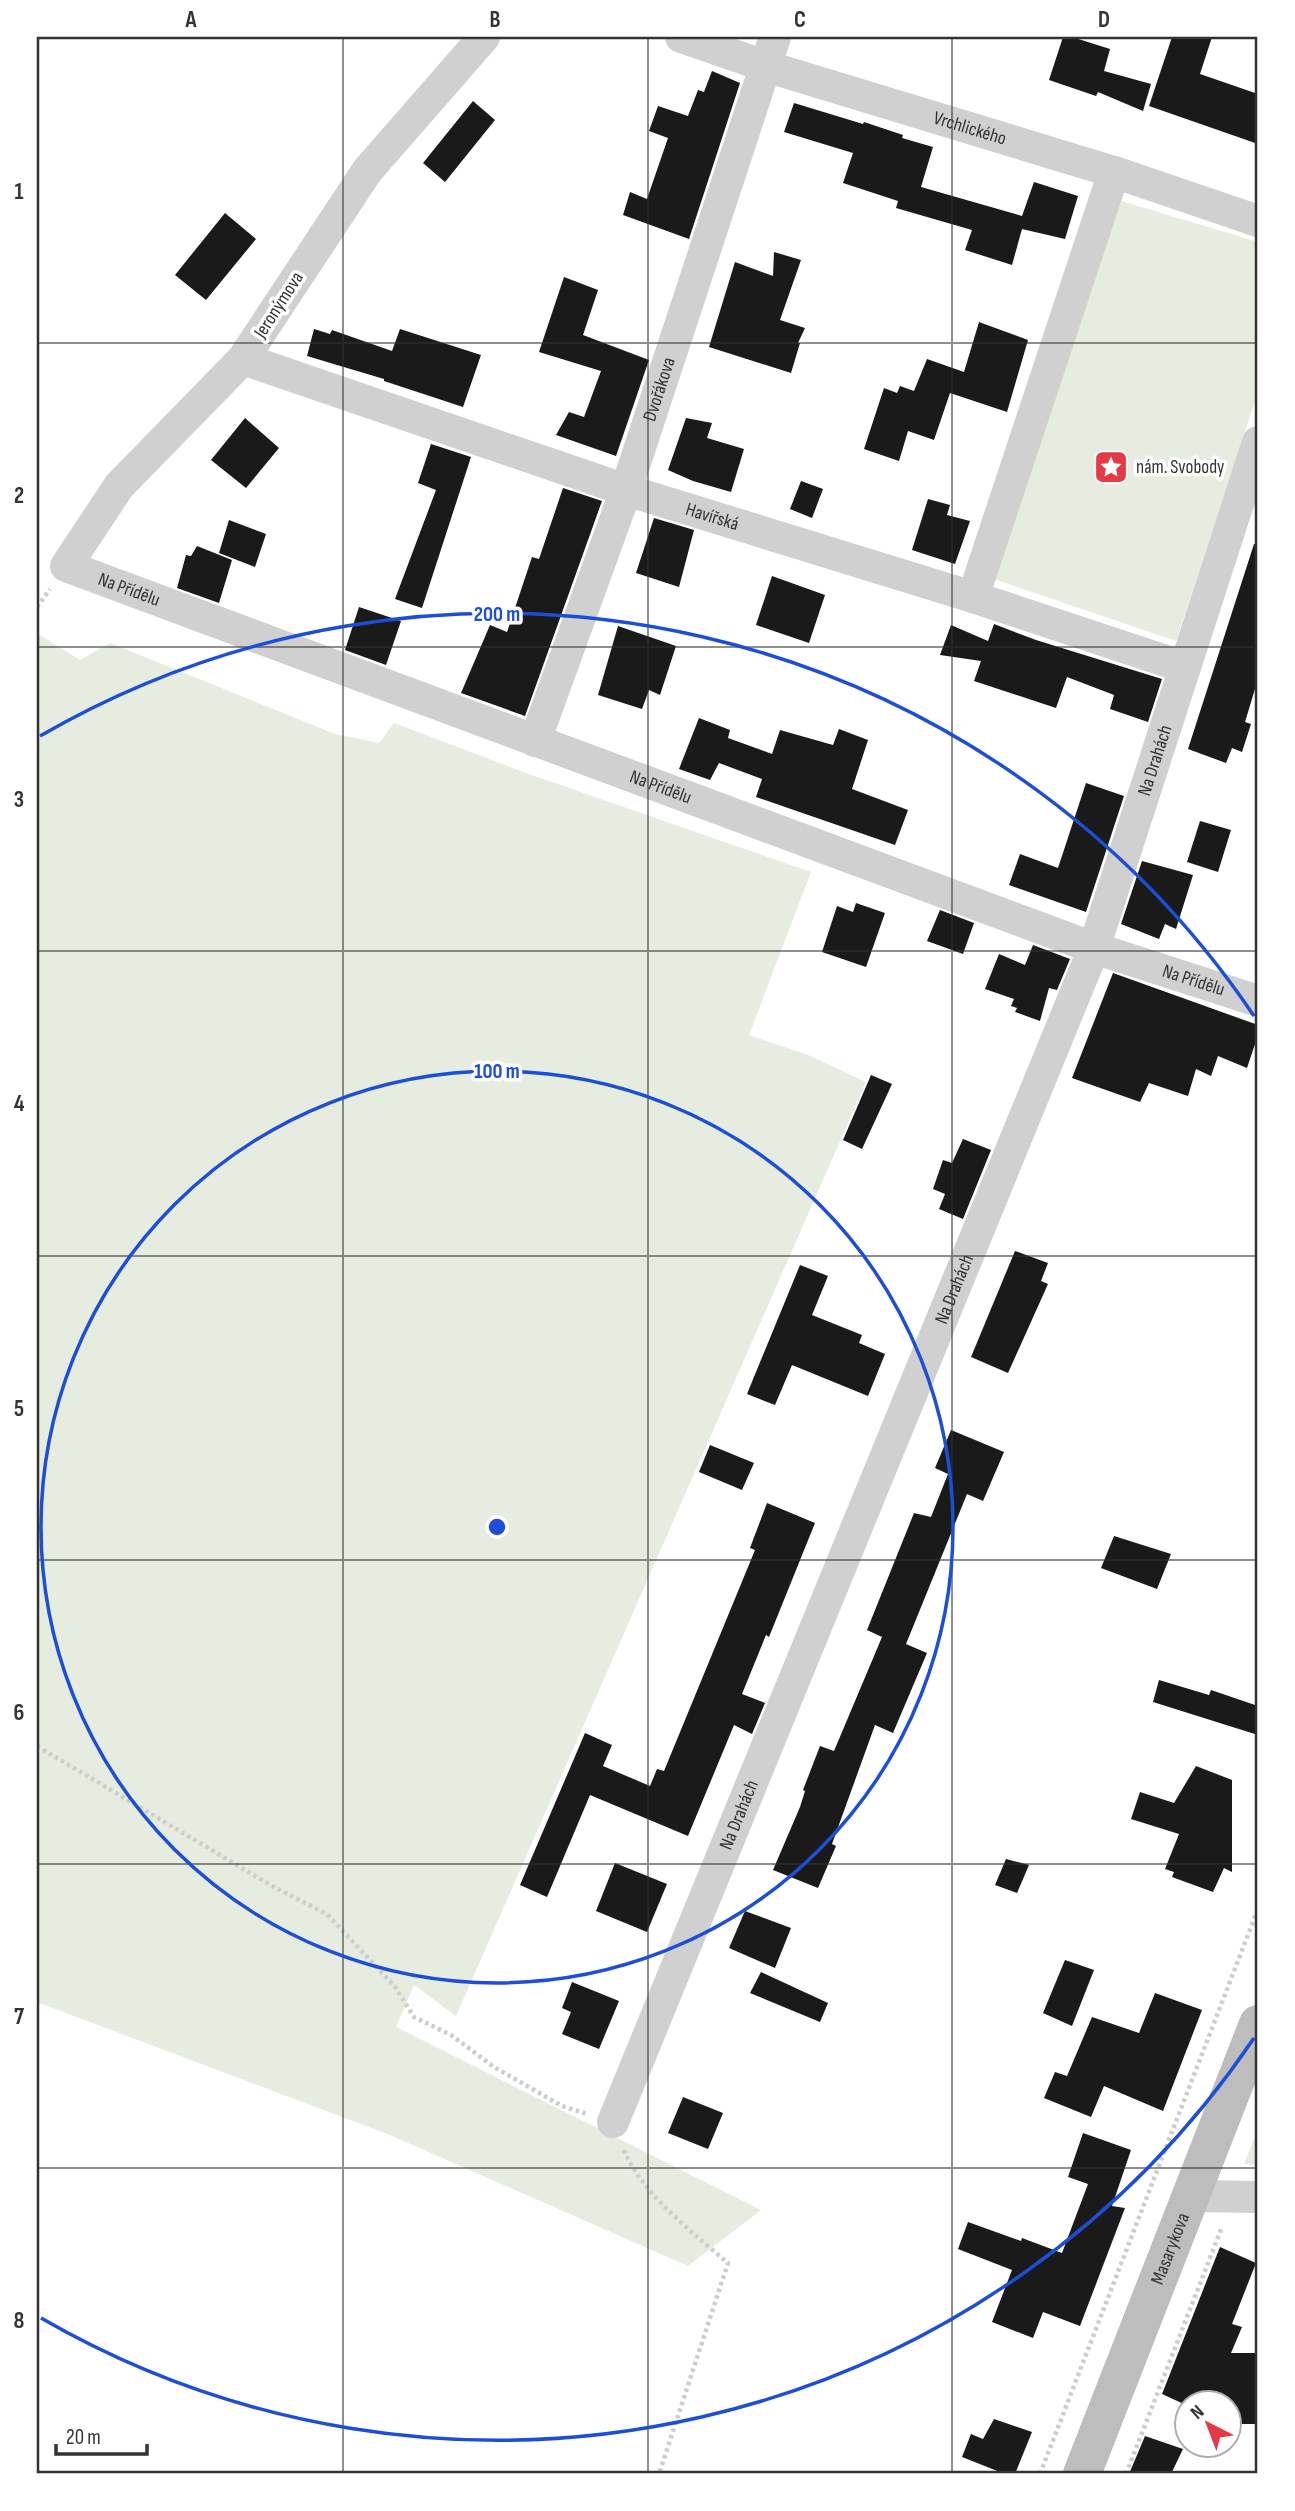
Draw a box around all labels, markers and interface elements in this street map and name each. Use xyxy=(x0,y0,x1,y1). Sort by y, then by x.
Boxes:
text: A xyxy=(185,6,198,34)
text: B xyxy=(490,6,501,34)
text: C xyxy=(794,6,806,34)
text: D xyxy=(1098,6,1110,34)
street label: Vrchlického xyxy=(931,106,1009,150)
text: 1 xyxy=(14,178,24,206)
street label: Jeronýmova xyxy=(249,268,309,343)
street label: Dvořákova xyxy=(638,354,680,424)
place icon: nám. Svobody xyxy=(1092,448,1130,486)
place label: nám. Svobody xyxy=(1136,456,1225,479)
text: 2 xyxy=(14,482,24,510)
street label: Havířská xyxy=(683,498,742,536)
street label: Na Přídělu xyxy=(95,568,163,611)
text: 200 m xyxy=(474,602,520,627)
street label: Na Drahách xyxy=(1133,722,1177,799)
street label: Na Přídělu xyxy=(627,765,695,809)
text: 3 xyxy=(14,786,24,814)
street label: Na Přídělu xyxy=(1160,959,1228,1001)
text: 100 m xyxy=(474,1059,520,1084)
text: 4 xyxy=(14,1090,25,1118)
street label: Na Drahách xyxy=(930,1251,979,1327)
text: 5 xyxy=(14,1395,24,1423)
centre of rings xyxy=(485,1515,509,1539)
text: 6 xyxy=(14,1699,24,1727)
street label: Na Drahách xyxy=(714,1777,763,1853)
text: 7 xyxy=(14,2003,24,2031)
street label: Masarykova xyxy=(1146,2210,1194,2288)
text: 8 xyxy=(14,2307,25,2335)
north arrow xyxy=(1172,2388,1242,2458)
text: N xyxy=(1186,2401,1209,2424)
scale bar xyxy=(56,2413,147,2457)
text: 20 m xyxy=(66,2425,101,2450)

